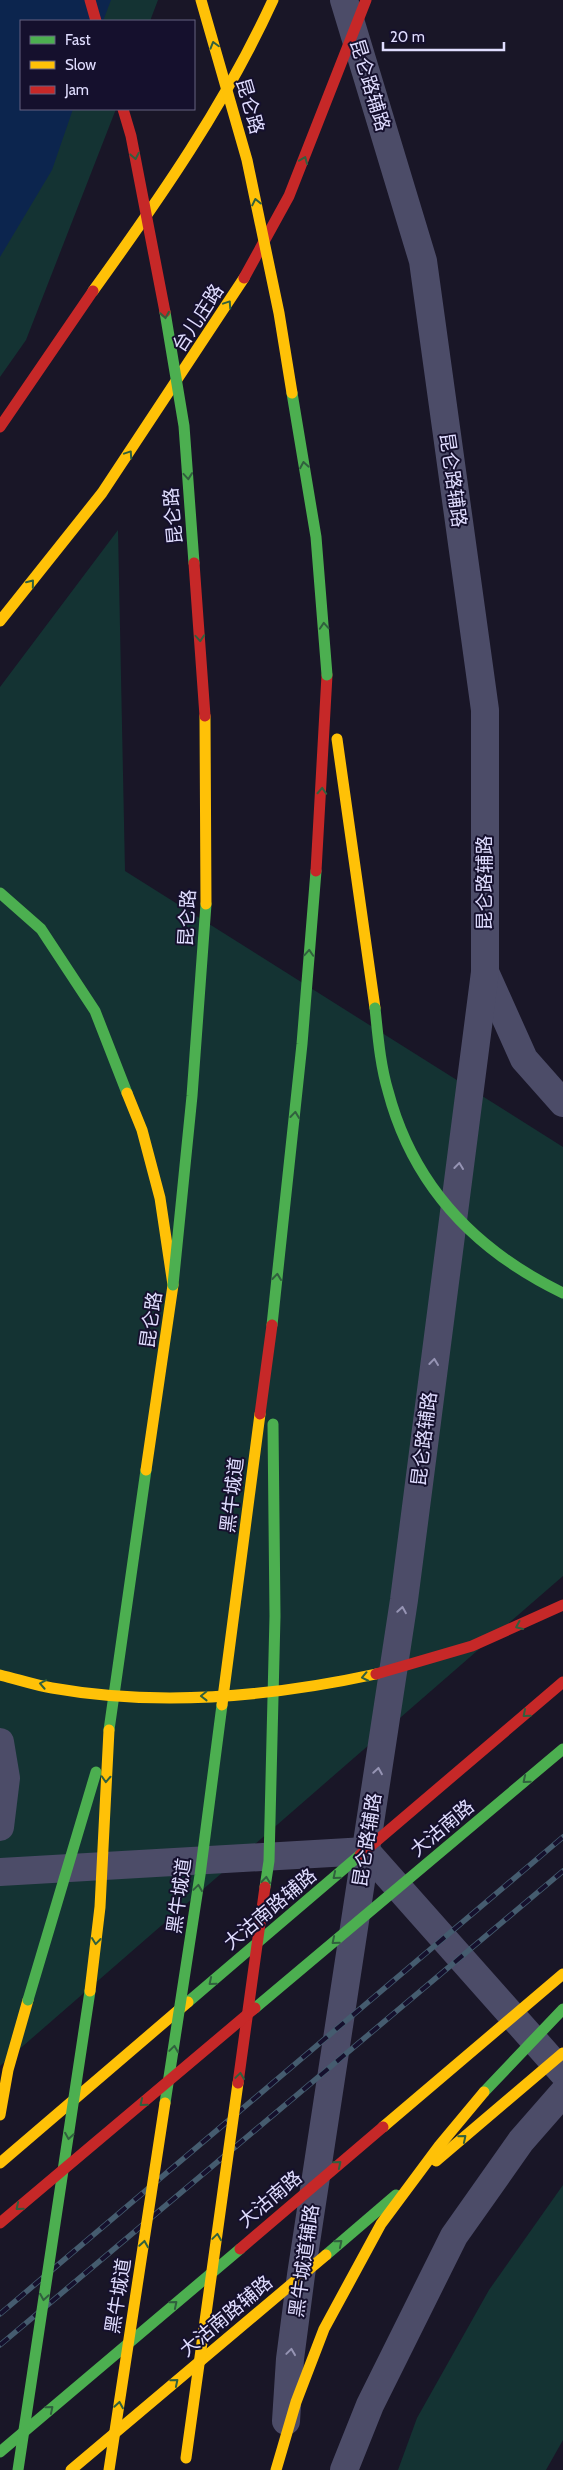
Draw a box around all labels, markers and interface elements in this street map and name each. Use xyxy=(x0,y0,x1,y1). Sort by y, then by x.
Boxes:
legend xyxy=(20,20,195,110)
scale bar xyxy=(383,20,504,52)
text: 20 m xyxy=(390,28,425,46)
text: Fast xyxy=(65,31,90,49)
street label: 昆仑路辅路 xyxy=(345,36,395,134)
one-way arrow xyxy=(209,41,219,50)
text: Slow xyxy=(65,56,96,74)
street label: 昆仑路 xyxy=(231,75,269,137)
text: Jam xyxy=(64,81,89,99)
one-way arrow xyxy=(129,151,140,160)
one-way arrow xyxy=(297,156,308,165)
one-way arrow xyxy=(251,197,262,206)
street label: 台儿庄路 xyxy=(168,280,228,356)
one-way arrow xyxy=(222,300,231,309)
one-way arrow xyxy=(160,311,170,320)
street label: 昆仑路辅路 xyxy=(435,431,471,529)
one-way arrow xyxy=(123,450,132,459)
one-way arrow xyxy=(299,461,309,469)
one-way arrow xyxy=(182,473,193,481)
street label: 昆仑路 xyxy=(159,487,187,545)
one-way arrow xyxy=(25,580,33,589)
one-way arrow xyxy=(319,622,330,630)
one-way arrow xyxy=(194,635,205,643)
one-way arrow xyxy=(316,787,327,795)
street label: 昆仑路辅路 xyxy=(473,835,496,931)
street label: 昆仑路 xyxy=(174,889,200,947)
one-way arrow xyxy=(304,949,315,957)
one-way arrow xyxy=(289,1111,300,1119)
one-way arrow xyxy=(453,1162,464,1170)
one-way arrow xyxy=(271,1272,282,1280)
street label: 昆仑路 xyxy=(136,1290,166,1350)
one-way arrow xyxy=(428,1358,439,1366)
street label: 昆仑路辅路 xyxy=(407,1390,441,1488)
street label: 黑牛城道 xyxy=(216,1456,248,1534)
one-way arrow xyxy=(396,1606,407,1614)
one-way arrow xyxy=(515,1620,524,1631)
one-way arrow xyxy=(361,1671,370,1682)
one-way arrow xyxy=(38,1680,47,1690)
one-way arrow xyxy=(200,1691,208,1702)
one-way arrow xyxy=(523,1709,532,1718)
one-way arrow xyxy=(372,1767,382,1775)
one-way arrow xyxy=(101,1775,112,1783)
one-way arrow xyxy=(522,1775,531,1784)
street label: 昆仑路辅路 xyxy=(348,1791,386,1889)
street label: 大沽南路 xyxy=(405,1795,479,1861)
street label: 黑牛城道 xyxy=(162,1857,196,1935)
street label: 大沽南路辅路 xyxy=(219,1864,321,1954)
one-way arrow xyxy=(332,1871,341,1880)
one-way arrow xyxy=(260,1876,271,1884)
one-way arrow xyxy=(192,1884,203,1892)
one-way arrow xyxy=(331,1936,340,1945)
one-way arrow xyxy=(91,1937,102,1945)
one-way arrow xyxy=(209,1976,218,1985)
one-way arrow xyxy=(169,2044,179,2053)
one-way arrow xyxy=(234,2072,245,2080)
one-way arrow xyxy=(140,2097,149,2106)
one-way arrow xyxy=(65,2132,75,2141)
one-way arrow xyxy=(457,2135,466,2144)
one-way arrow xyxy=(332,2161,341,2170)
street label: 大沽南路 xyxy=(233,2166,307,2232)
one-way arrow xyxy=(16,2202,25,2210)
street label: 黑牛城道辅路 xyxy=(285,2203,323,2319)
one-way arrow xyxy=(211,2233,222,2241)
one-way arrow xyxy=(138,2240,149,2248)
one-way arrow xyxy=(333,2241,342,2249)
street label: 黑牛城道 xyxy=(101,2257,135,2335)
street label: 大沽南路辅路 xyxy=(175,2271,277,2361)
one-way arrow xyxy=(40,2293,50,2301)
one-way arrow xyxy=(168,2301,177,2310)
one-way arrow xyxy=(285,2347,295,2356)
one-way arrow xyxy=(169,2379,178,2388)
one-way arrow xyxy=(113,2400,124,2408)
one-way arrow xyxy=(45,2406,54,2415)

